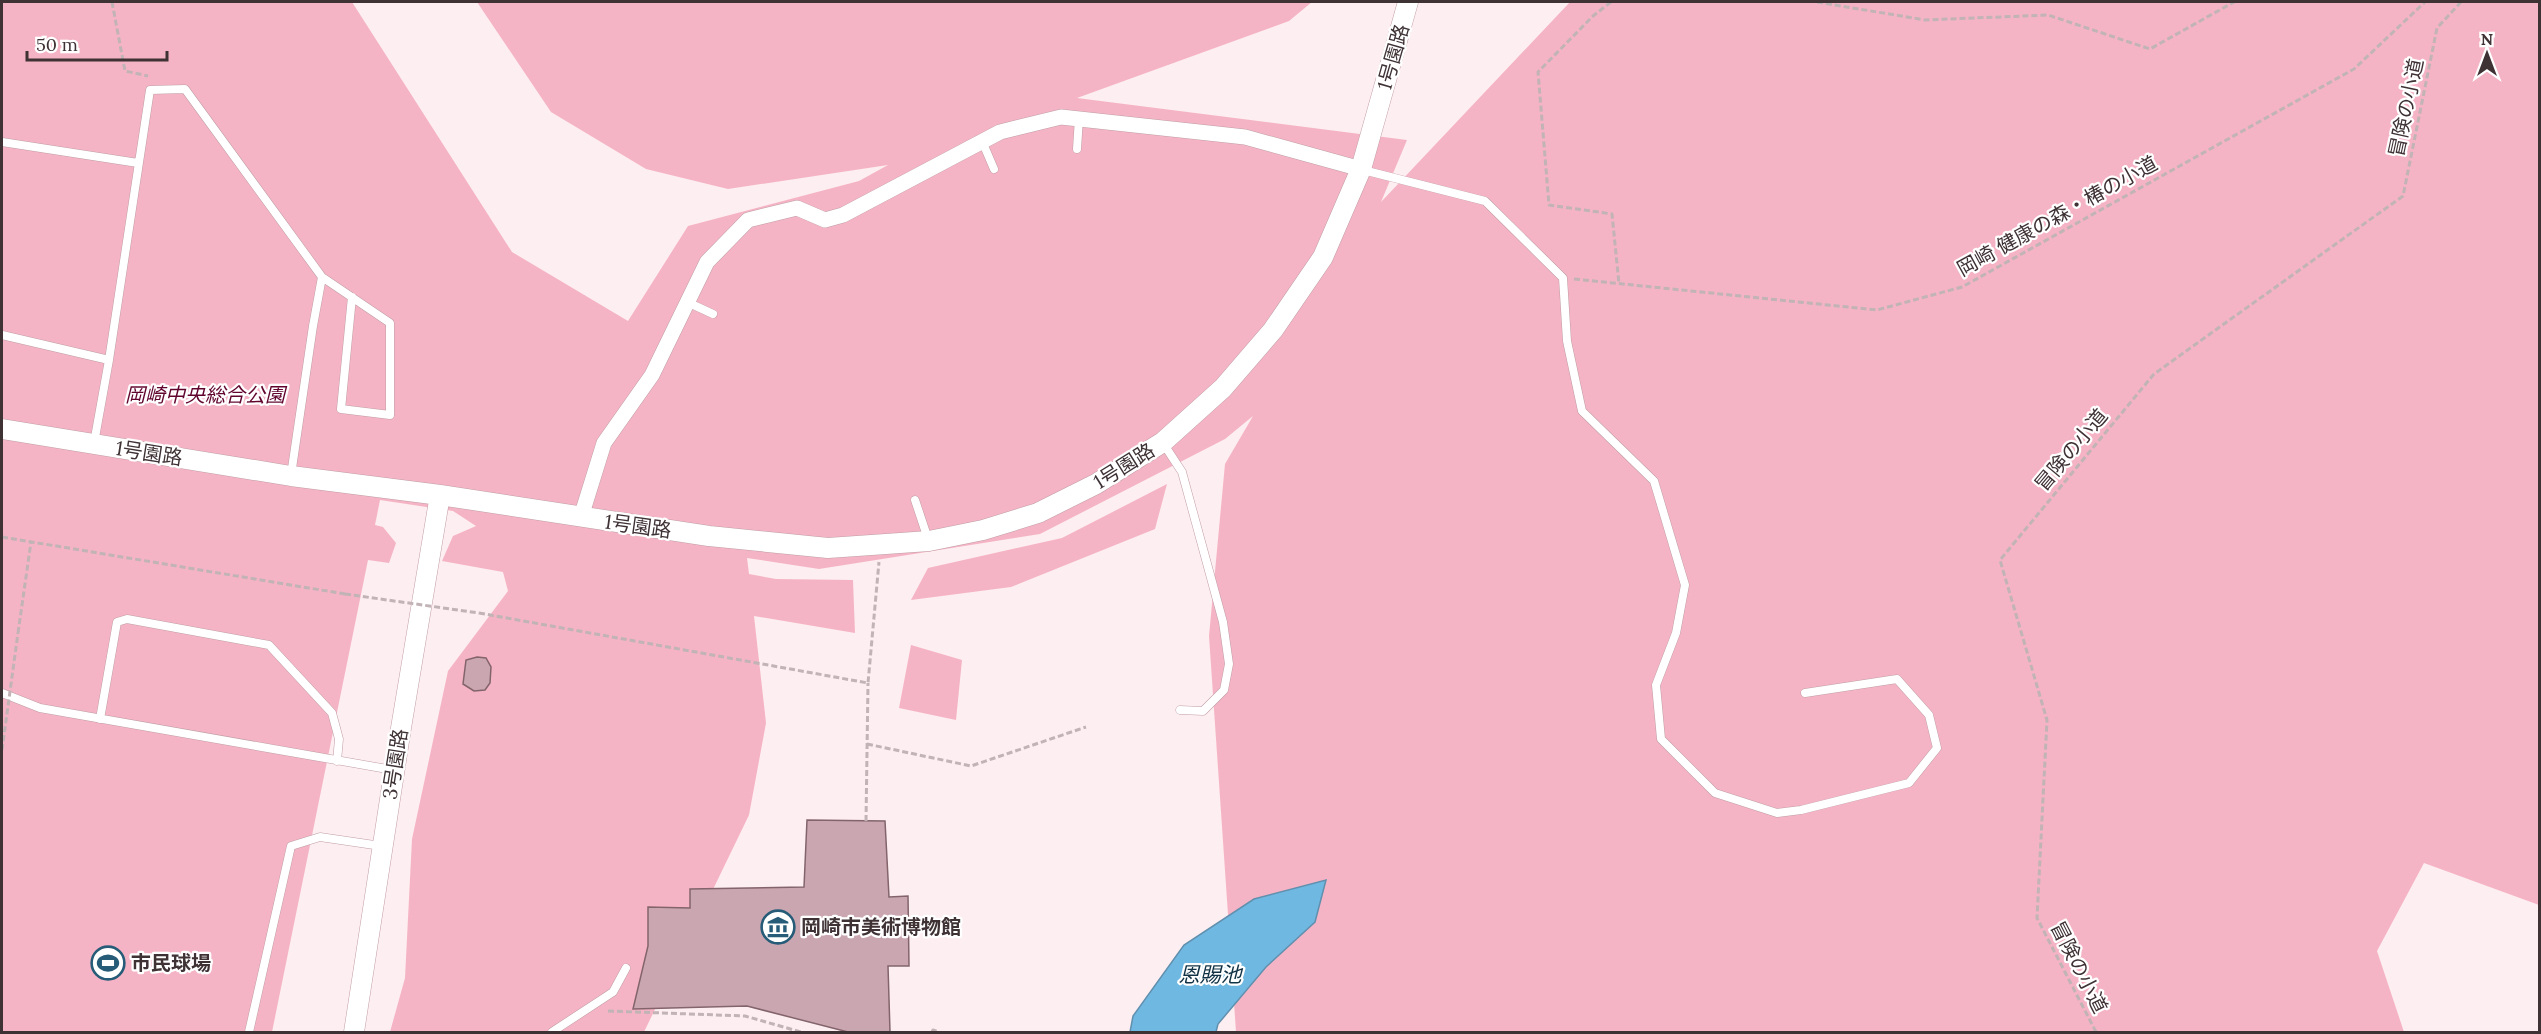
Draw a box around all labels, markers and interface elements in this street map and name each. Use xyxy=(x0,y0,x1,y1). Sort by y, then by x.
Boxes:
street label: 1号園路 xyxy=(1371,21,1414,93)
scale bar xyxy=(27,24,166,62)
north arrow xyxy=(2457,24,2517,84)
text: N xyxy=(2481,29,2493,49)
text: 50 m xyxy=(36,33,78,56)
street label: 冒険の小道 xyxy=(2383,56,2428,159)
street label: 岡崎 健康の森・椿の小道 xyxy=(1952,150,2161,281)
park label: 岡崎中央総合公園 xyxy=(125,382,288,407)
street label: 冒険の小道 xyxy=(2029,403,2112,496)
street label: 1号園路 xyxy=(114,435,184,470)
street label: 1号園路 xyxy=(1089,437,1159,494)
street label: 1号園路 xyxy=(603,508,673,543)
street label: 3号園路 xyxy=(377,727,412,801)
museum icon: 岡崎市美術博物館 xyxy=(760,909,796,945)
place label: 岡崎市美術博物館 xyxy=(801,914,961,939)
street label: 冒険の小道 xyxy=(2046,917,2113,1017)
sports icon: 市民球場 xyxy=(90,945,126,981)
place label: 市民球場 xyxy=(131,950,211,975)
water label: 恩賜池 xyxy=(1179,961,1243,988)

